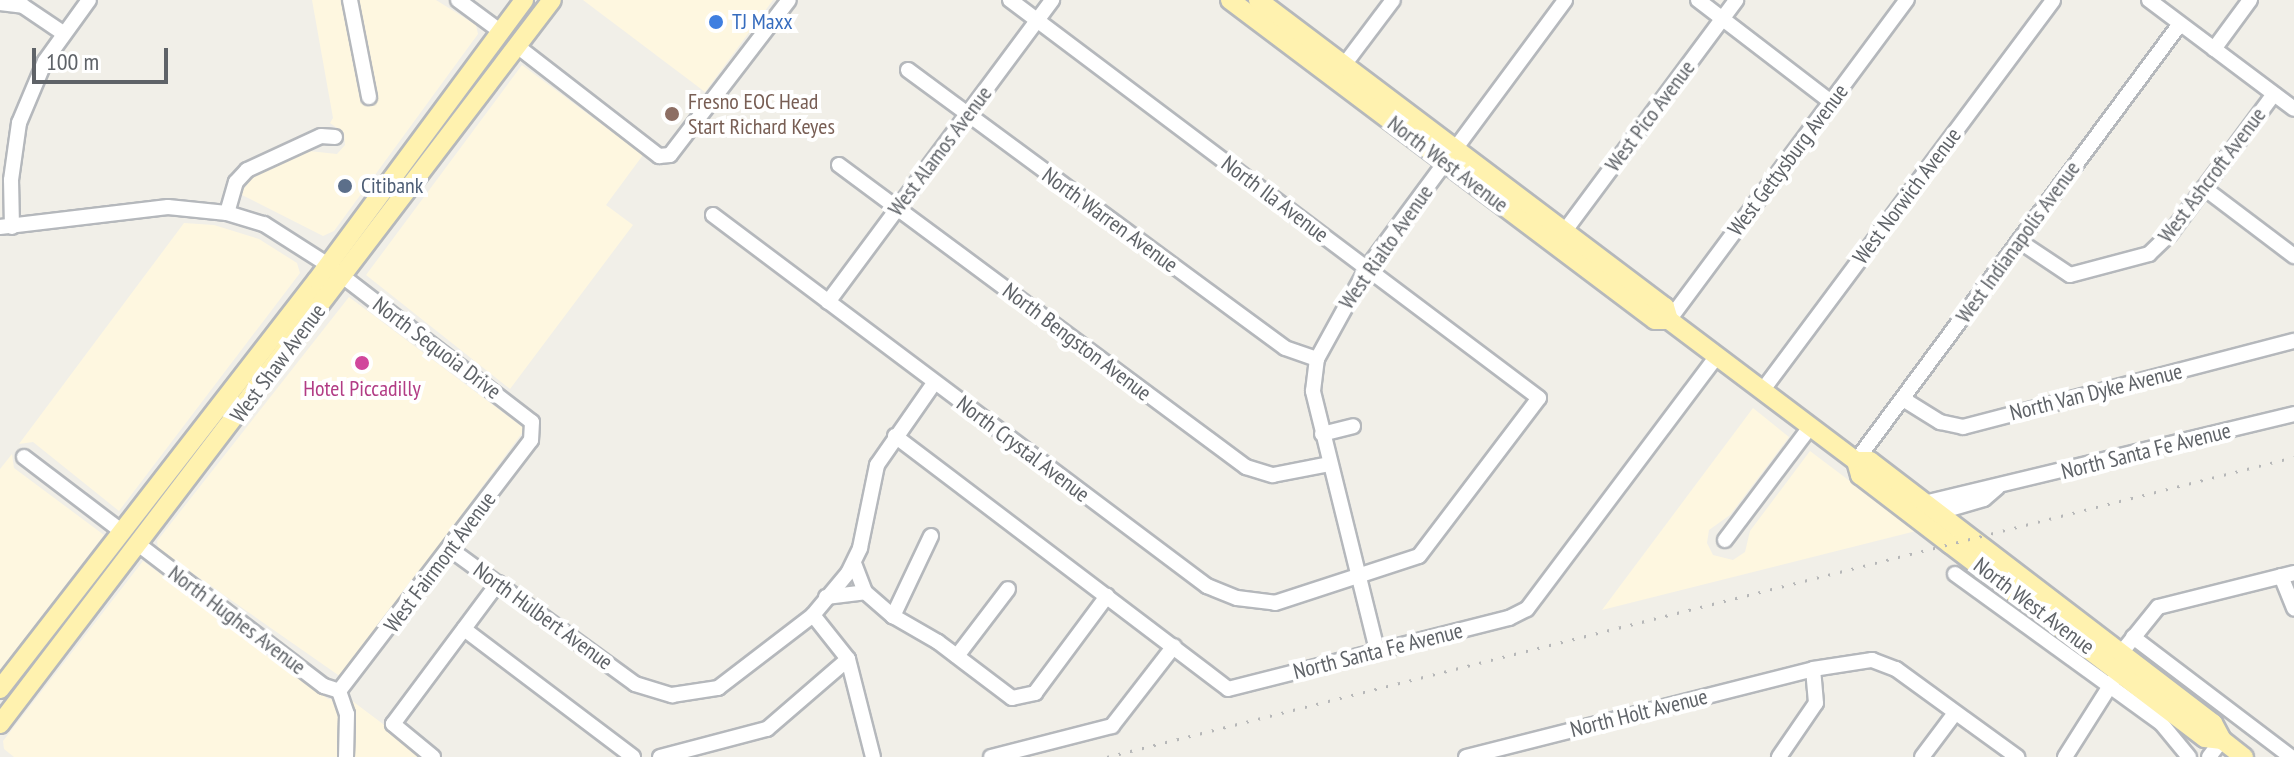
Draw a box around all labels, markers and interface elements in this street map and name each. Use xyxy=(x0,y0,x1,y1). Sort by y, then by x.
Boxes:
place label: TJ Maxx xyxy=(732,9,792,35)
marker: TJ Maxx xyxy=(707,13,725,31)
scale bar xyxy=(36,32,172,82)
text: 100 m xyxy=(46,46,99,77)
street label: West Pico Avenue xyxy=(1599,55,1701,177)
street label: West Gettysburg Avenue xyxy=(1722,79,1854,241)
street label: West Alamos Avenue xyxy=(882,80,998,222)
place label: Fresno EOC Head Start Richard Keyes xyxy=(688,88,835,140)
street label: West Ashcroft Avenue xyxy=(2152,102,2272,248)
marker: Fresno EOC Head Start Richard Keyes xyxy=(663,105,681,123)
street label: North West Avenue xyxy=(1382,110,1514,218)
street label: West Norwich Avenue xyxy=(1847,123,1967,269)
street label: North Ila Avenue xyxy=(1216,150,1334,248)
street label: West Indianapolis Avenue xyxy=(1950,156,2086,328)
street label: North Warren Avenue xyxy=(1037,162,1183,278)
place label: Citibank xyxy=(361,173,423,199)
marker: Citibank xyxy=(336,177,354,195)
street label: West Rialto Avenue xyxy=(1333,180,1439,314)
street label: North Bengston Avenue xyxy=(997,277,1157,407)
street label: North Sequoia Drive xyxy=(368,291,506,405)
street label: West Shaw Avenue xyxy=(225,298,331,428)
marker: Hotel Piccadilly xyxy=(353,354,371,372)
street label: North Van Dyke Avenue xyxy=(2006,358,2186,426)
place label: Hotel Piccadilly xyxy=(303,376,421,402)
street label: North Crystal Avenue xyxy=(951,390,1095,508)
street label: North Santa Fe Avenue xyxy=(2058,417,2234,485)
street label: West Fairmont Avenue xyxy=(378,486,502,638)
street label: North West Avenue xyxy=(1968,552,2100,660)
street label: North Hulbert Avenue xyxy=(468,556,618,676)
street label: North Hughes Avenue xyxy=(163,560,311,680)
street label: North Santa Fe Avenue xyxy=(1290,617,1466,685)
street label: North Holt Avenue xyxy=(1567,683,1711,743)

